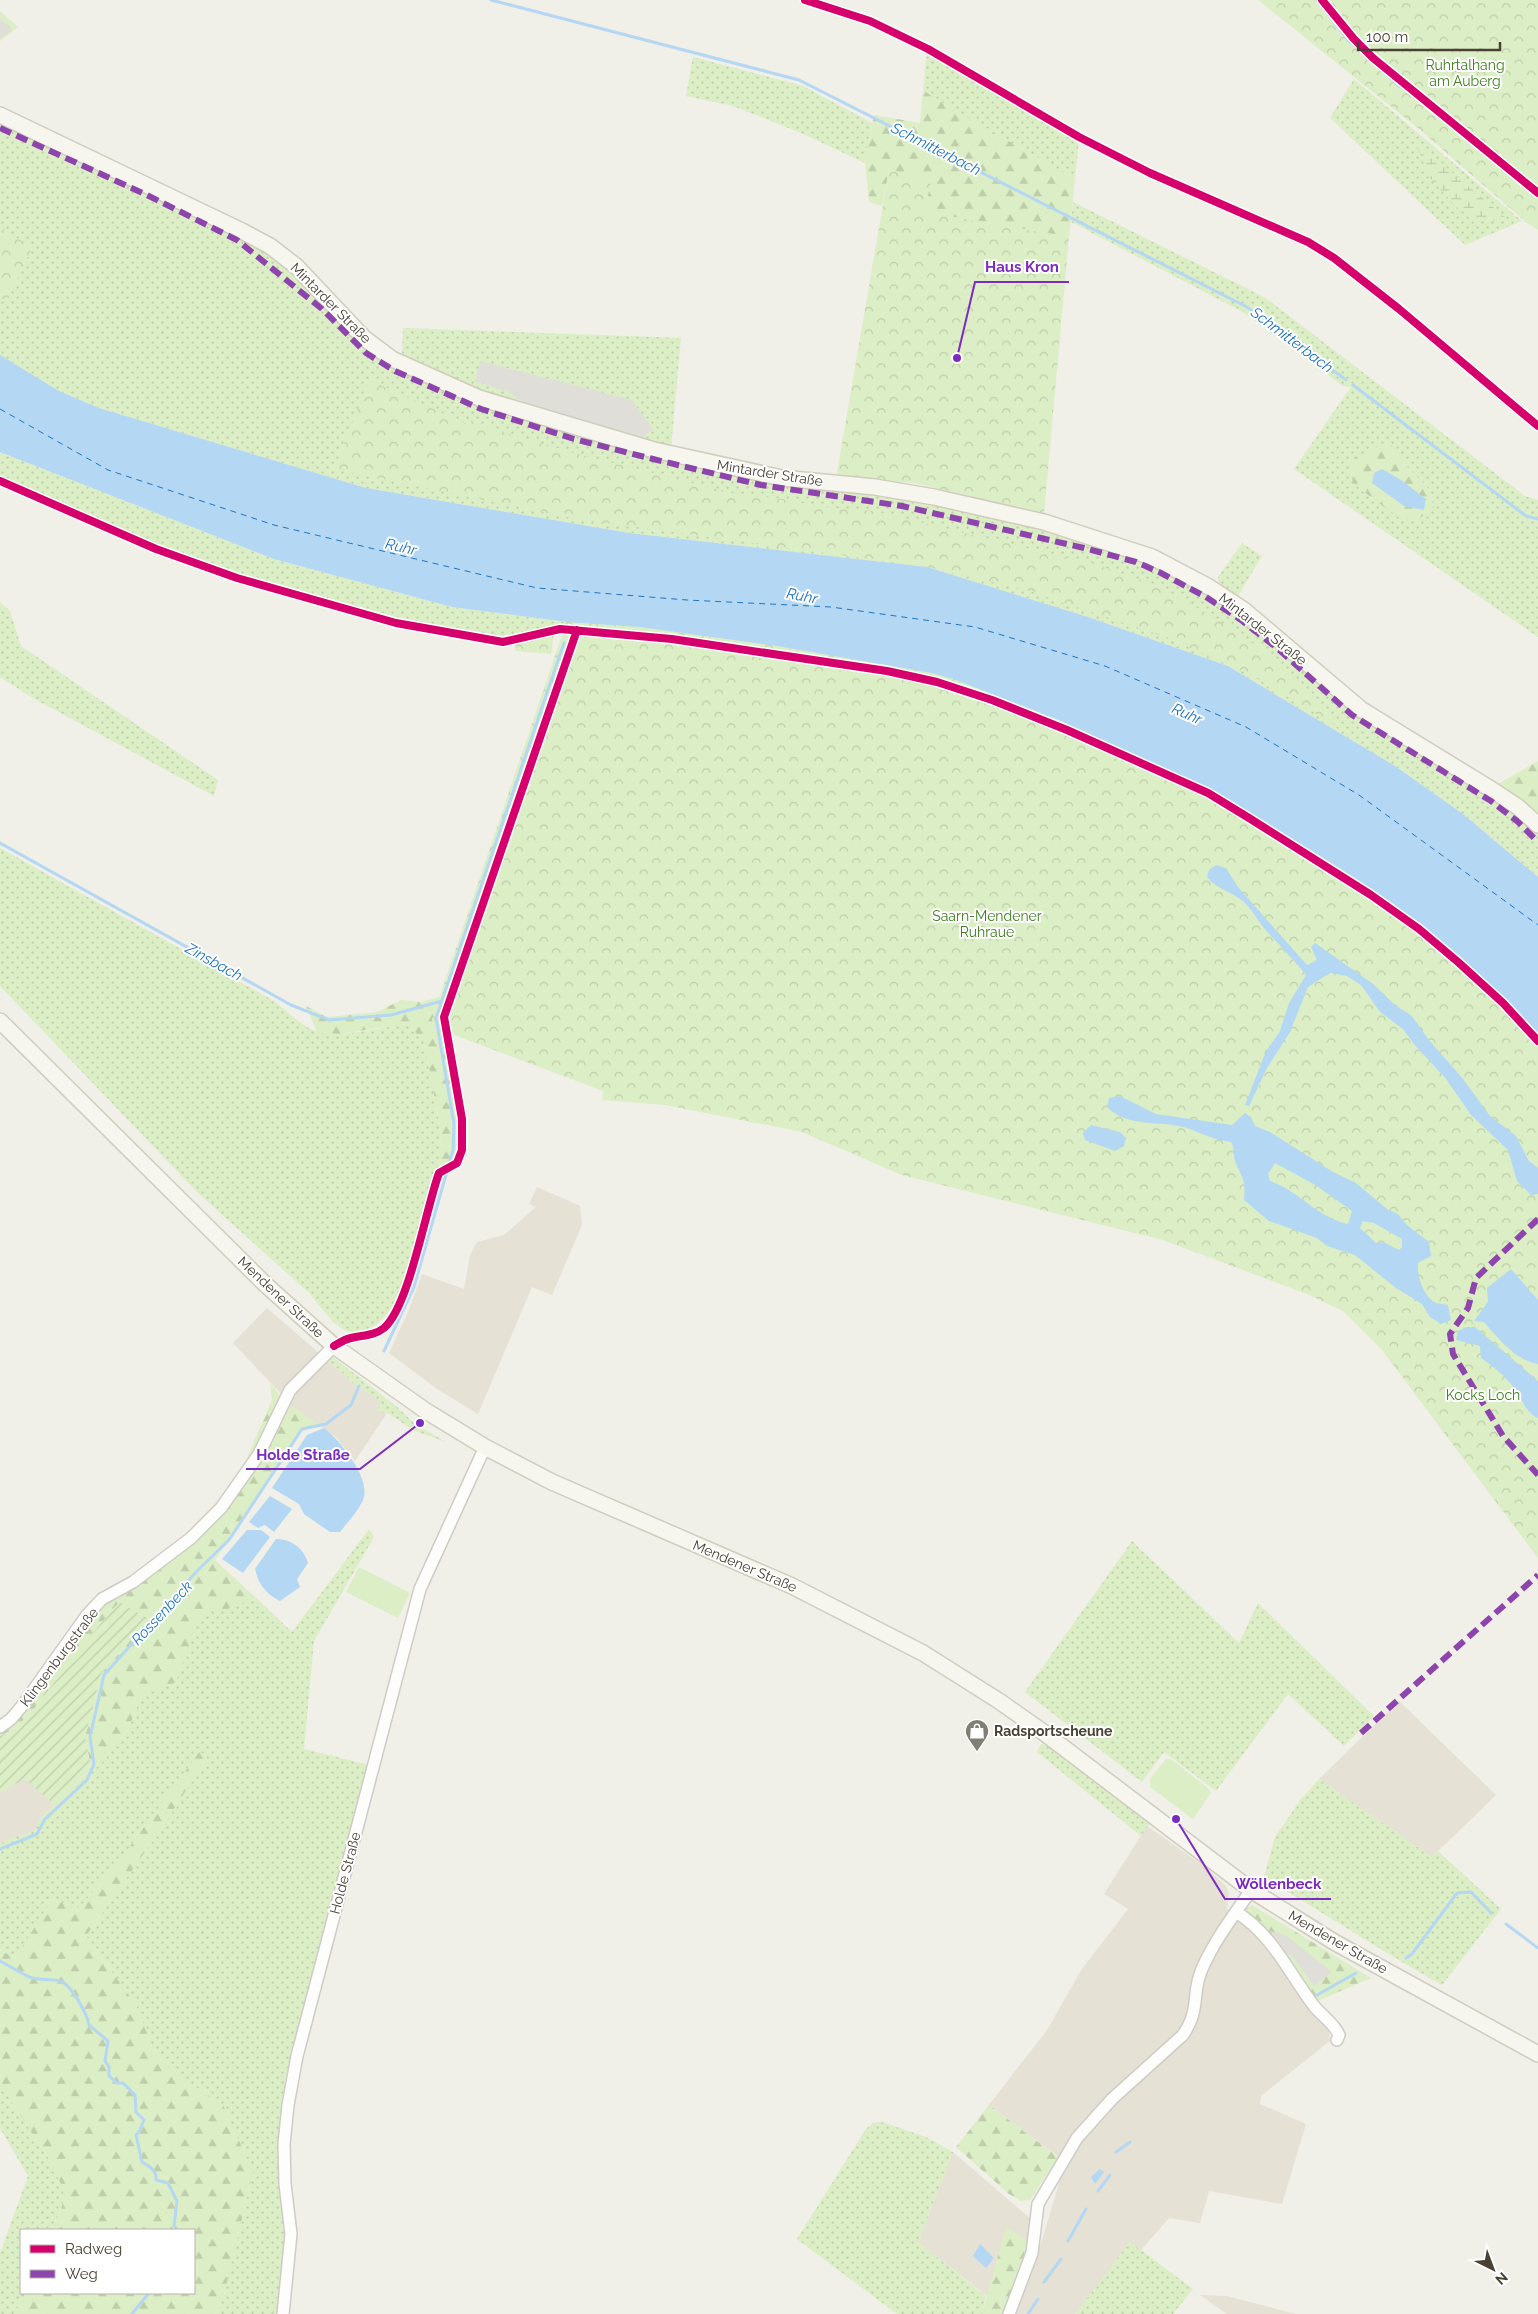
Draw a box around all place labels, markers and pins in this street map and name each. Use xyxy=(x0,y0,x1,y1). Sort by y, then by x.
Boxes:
callout: Haus Kron xyxy=(975,252,1069,282)
callout: Holde Straße xyxy=(246,1439,360,1469)
shop icon: Radsportscheune xyxy=(964,1718,990,1752)
place label: Radsportscheune xyxy=(994,1723,1113,1739)
callout: Wöllenbeck xyxy=(1225,1869,1331,1899)

